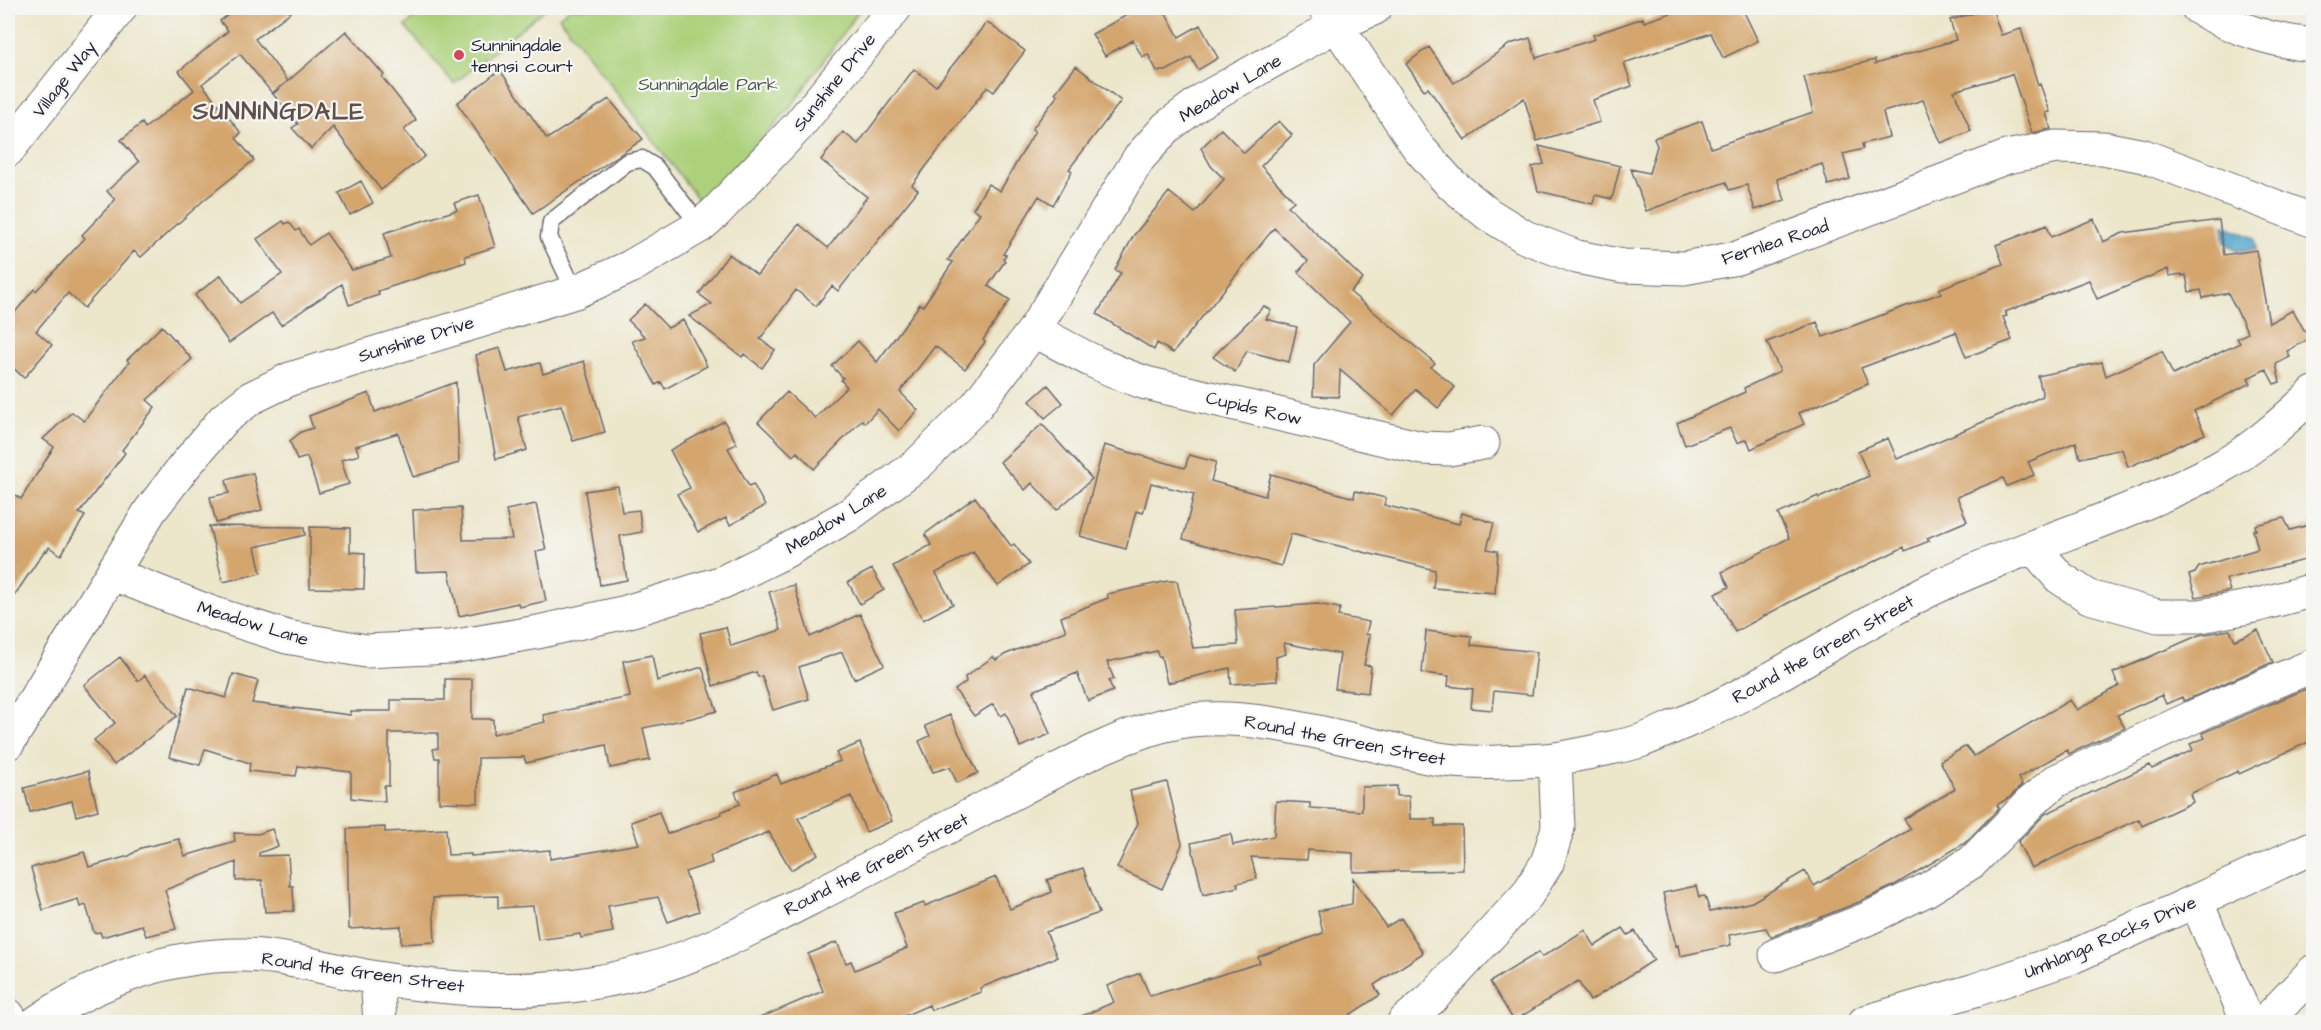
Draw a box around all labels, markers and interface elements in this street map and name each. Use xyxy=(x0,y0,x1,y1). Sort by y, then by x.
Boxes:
street label: Sunshine Drive xyxy=(787,28,882,137)
place label: Sunningdale tennsi court xyxy=(471,33,574,79)
street label: Village Way xyxy=(27,36,103,123)
marker: Sunningdale tennsi court xyxy=(452,48,466,62)
street label: Meadow Lane xyxy=(1174,48,1286,129)
park label: Sunningdale Park xyxy=(638,72,778,98)
district label: SUNNINGDALE xyxy=(192,95,365,129)
street label: Fernlea Road xyxy=(1718,213,1832,272)
street label: Sunshine Drive xyxy=(355,310,477,369)
street label: Cupids Row xyxy=(1204,385,1304,432)
street label: Meadow Lane xyxy=(781,478,892,561)
street label: Round the Green Street xyxy=(1728,589,1919,710)
street label: Meadow Lane xyxy=(194,595,312,652)
street label: Round the Green Street xyxy=(1242,709,1448,772)
street label: Round the Green Street xyxy=(780,807,974,922)
street label: Umhlanga Rocks Drive xyxy=(2020,890,2201,986)
street label: Round the Green Street xyxy=(260,946,467,999)

